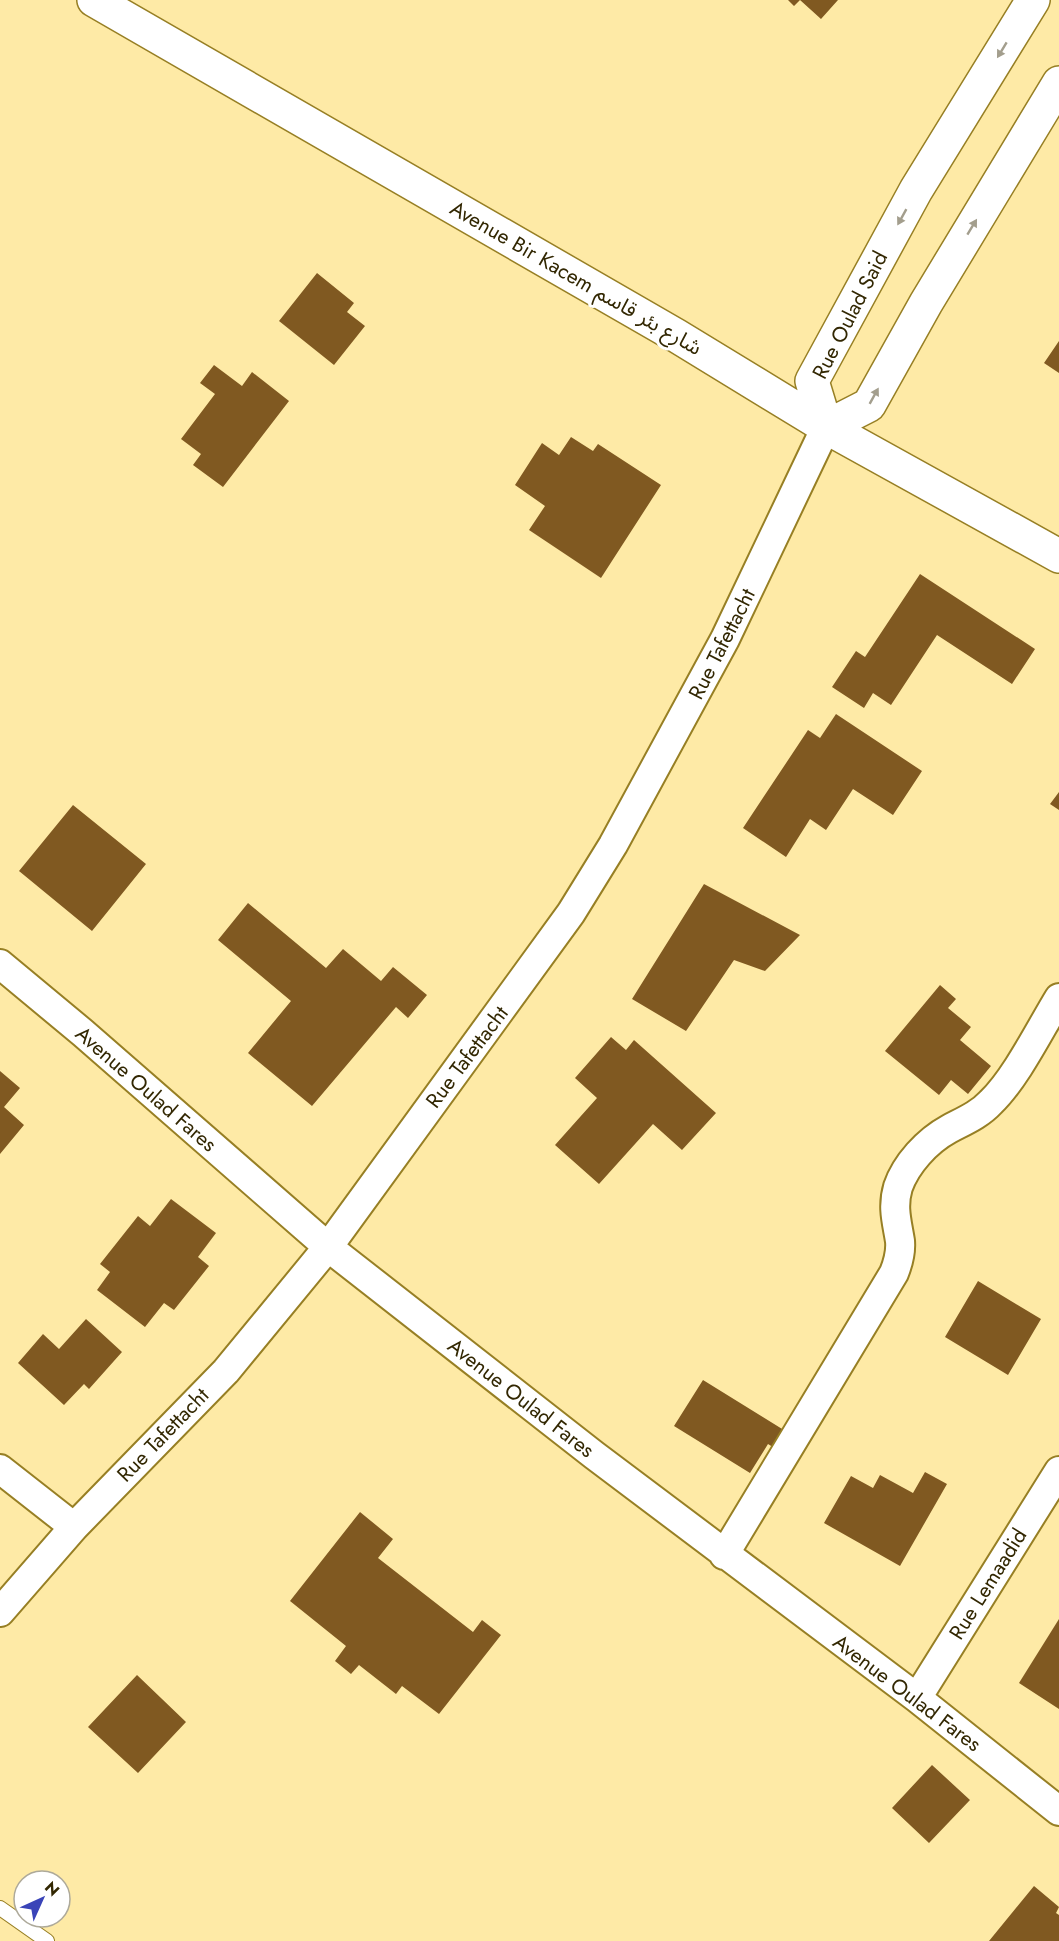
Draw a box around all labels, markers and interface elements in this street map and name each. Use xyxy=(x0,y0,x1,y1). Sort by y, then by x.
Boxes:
one-way arrow xyxy=(997,42,1008,58)
street label: Avenue Bir Kacem شارع بئر قاسم xyxy=(444,193,708,363)
one-way arrow xyxy=(896,209,907,225)
one-way arrow xyxy=(967,219,978,235)
street label: Rue Oulad Said xyxy=(805,246,895,384)
one-way arrow xyxy=(869,387,879,404)
street label: Rue Tafettacht xyxy=(681,583,763,705)
street label: Rue Tafettacht xyxy=(419,1000,515,1114)
street label: Avenue Oulad Fares xyxy=(69,1019,223,1159)
street label: Avenue Oulad Fares xyxy=(441,1331,601,1465)
street label: Rue Tafettacht xyxy=(110,1381,216,1489)
street label: Rue Lemaadid xyxy=(942,1523,1034,1645)
street label: Avenue Oulad Fares xyxy=(827,1627,987,1759)
north arrow xyxy=(12,1869,72,1929)
text: N xyxy=(40,1876,65,1901)

